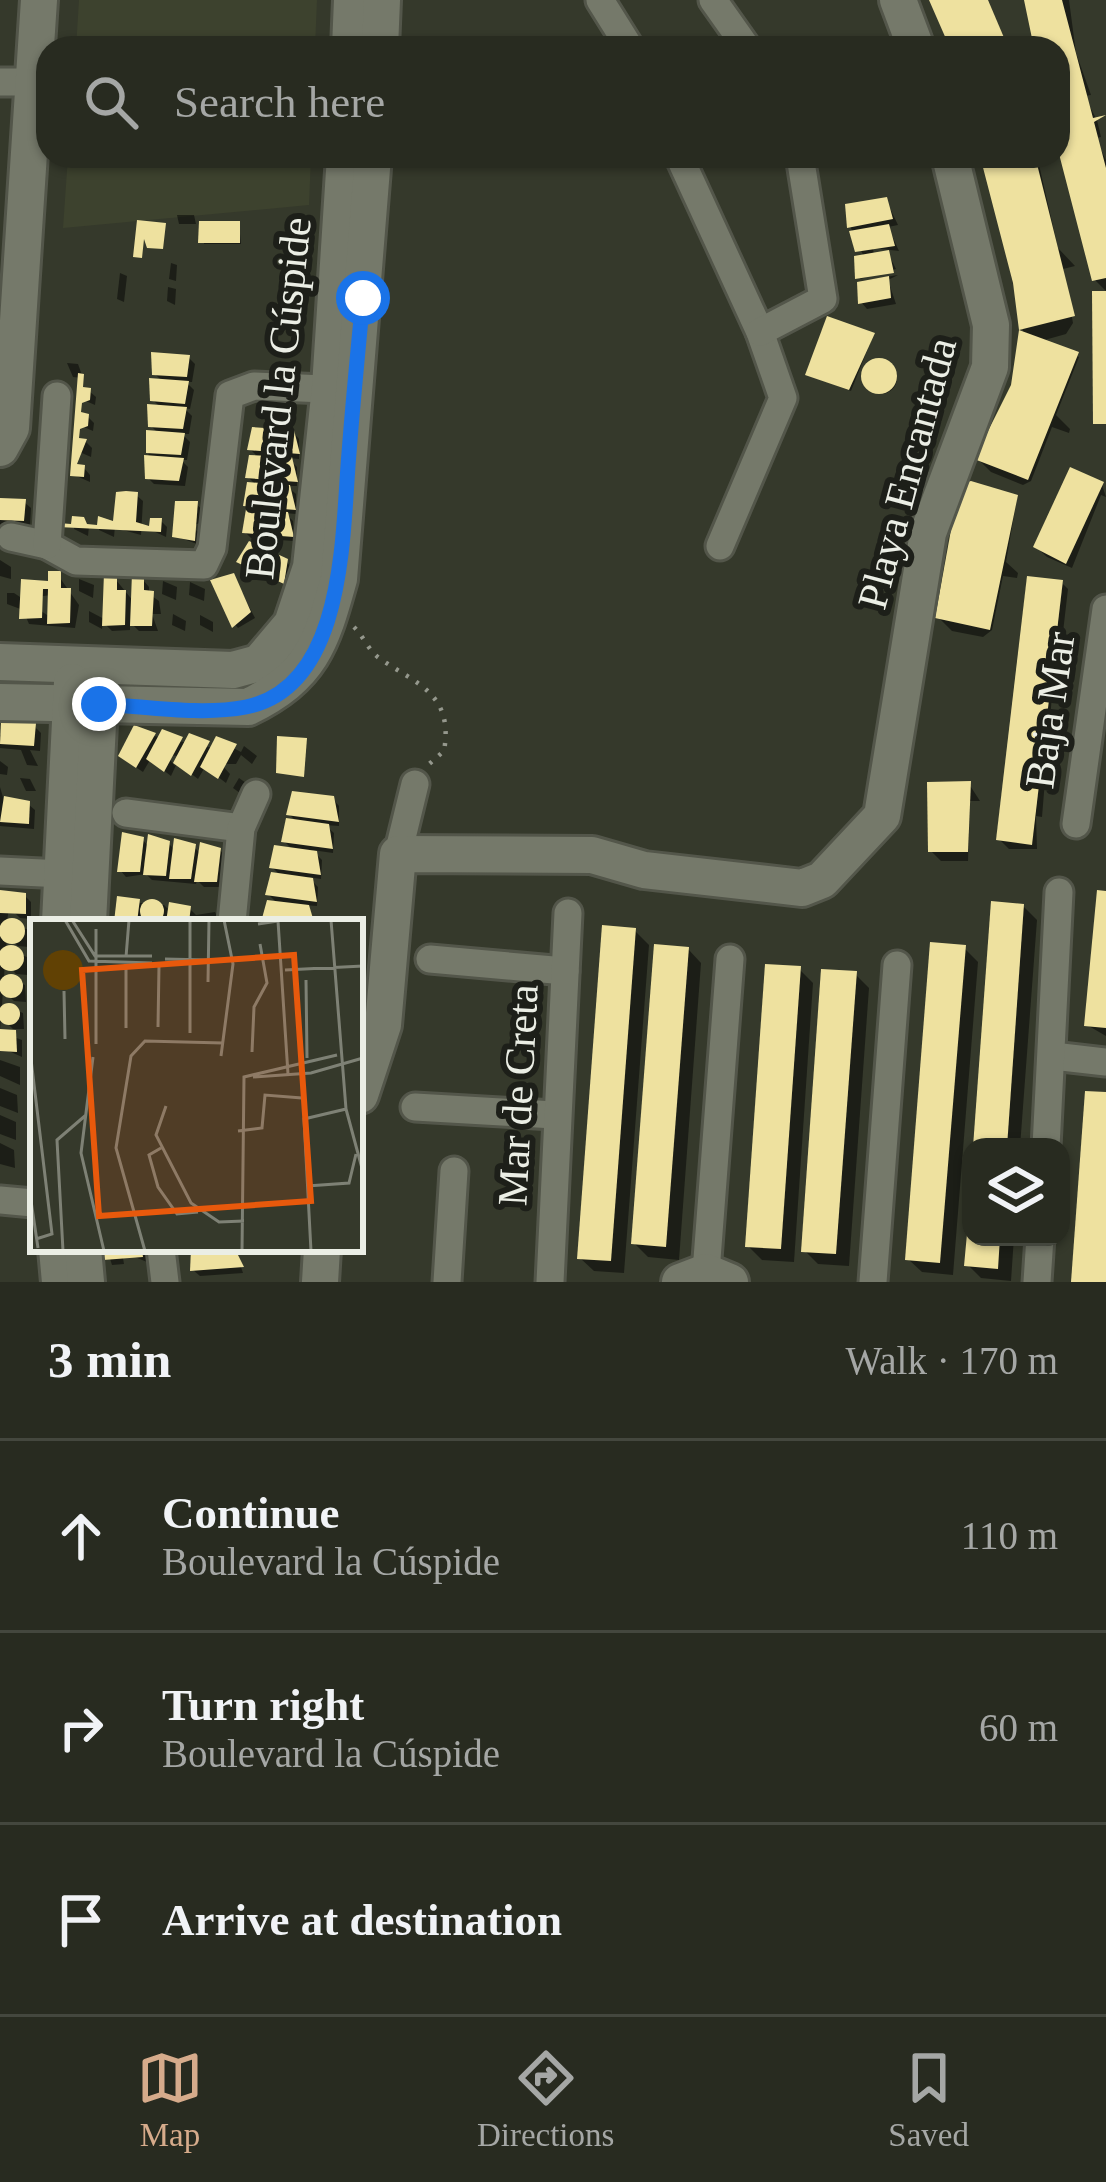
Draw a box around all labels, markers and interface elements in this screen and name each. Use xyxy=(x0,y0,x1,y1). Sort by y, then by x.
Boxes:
search box xyxy=(36,36,1070,168)
icon: search xyxy=(78,69,144,135)
text: Search here xyxy=(174,77,385,127)
street label: Boulevard la Cúspide xyxy=(236,215,320,581)
route start xyxy=(336,271,390,325)
street label: Playa Encantada xyxy=(849,332,965,614)
street label: Baja Mar xyxy=(1016,629,1084,791)
route end xyxy=(72,677,126,731)
inset map xyxy=(30,919,363,1252)
street label: Mar de Creta xyxy=(489,983,547,1207)
map controls xyxy=(962,1138,1070,1246)
button: layers xyxy=(962,1138,1070,1246)
text: 3 min xyxy=(48,1332,171,1388)
text: Walk · 170 m xyxy=(846,1339,1058,1382)
text: Continue xyxy=(162,1488,340,1538)
icon: ahead xyxy=(48,1503,114,1569)
text: 110 m xyxy=(961,1514,1058,1557)
text: Boulevard la Cúspide xyxy=(162,1540,500,1583)
text: Turn right xyxy=(162,1680,364,1730)
icon: right xyxy=(48,1695,114,1761)
text: 60 m xyxy=(979,1706,1058,1749)
text: Boulevard la Cúspide xyxy=(162,1732,500,1775)
icon: arrive xyxy=(48,1887,114,1953)
text: Arrive at destination xyxy=(162,1895,562,1945)
tab: Map xyxy=(137,2045,203,2154)
tab: Directions xyxy=(477,2045,614,2154)
tab: Saved xyxy=(888,2045,969,2154)

